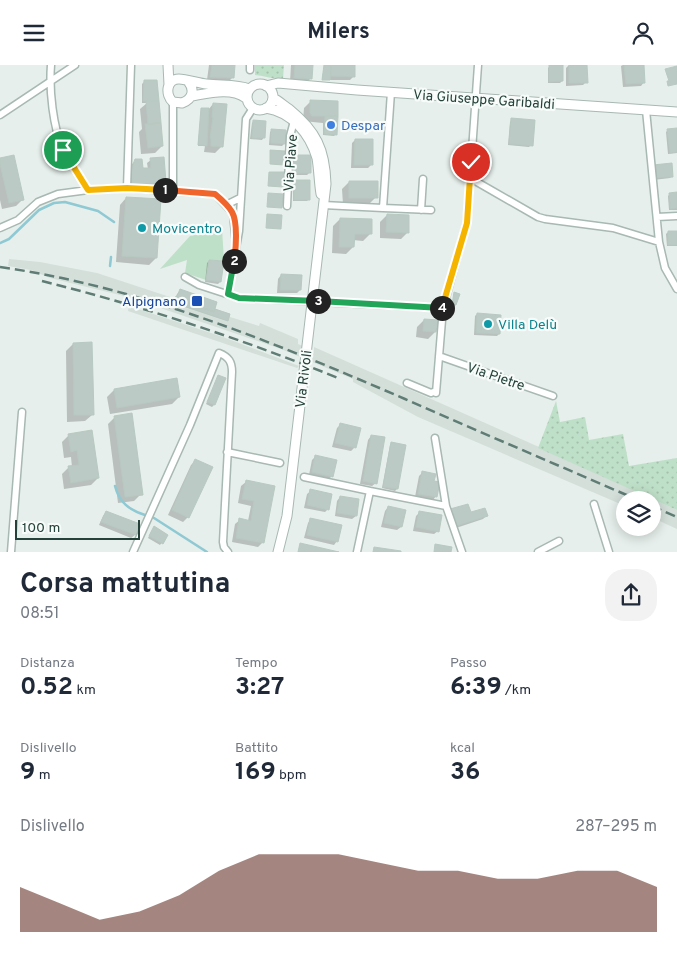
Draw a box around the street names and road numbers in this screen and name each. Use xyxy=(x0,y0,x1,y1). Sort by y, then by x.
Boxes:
street label: Via Giuseppe Garibaldi xyxy=(413,87,555,114)
street label: Via Piave xyxy=(281,134,302,192)
street label: Via Rivoli xyxy=(292,349,316,409)
street label: Via Pietre xyxy=(464,360,527,395)

